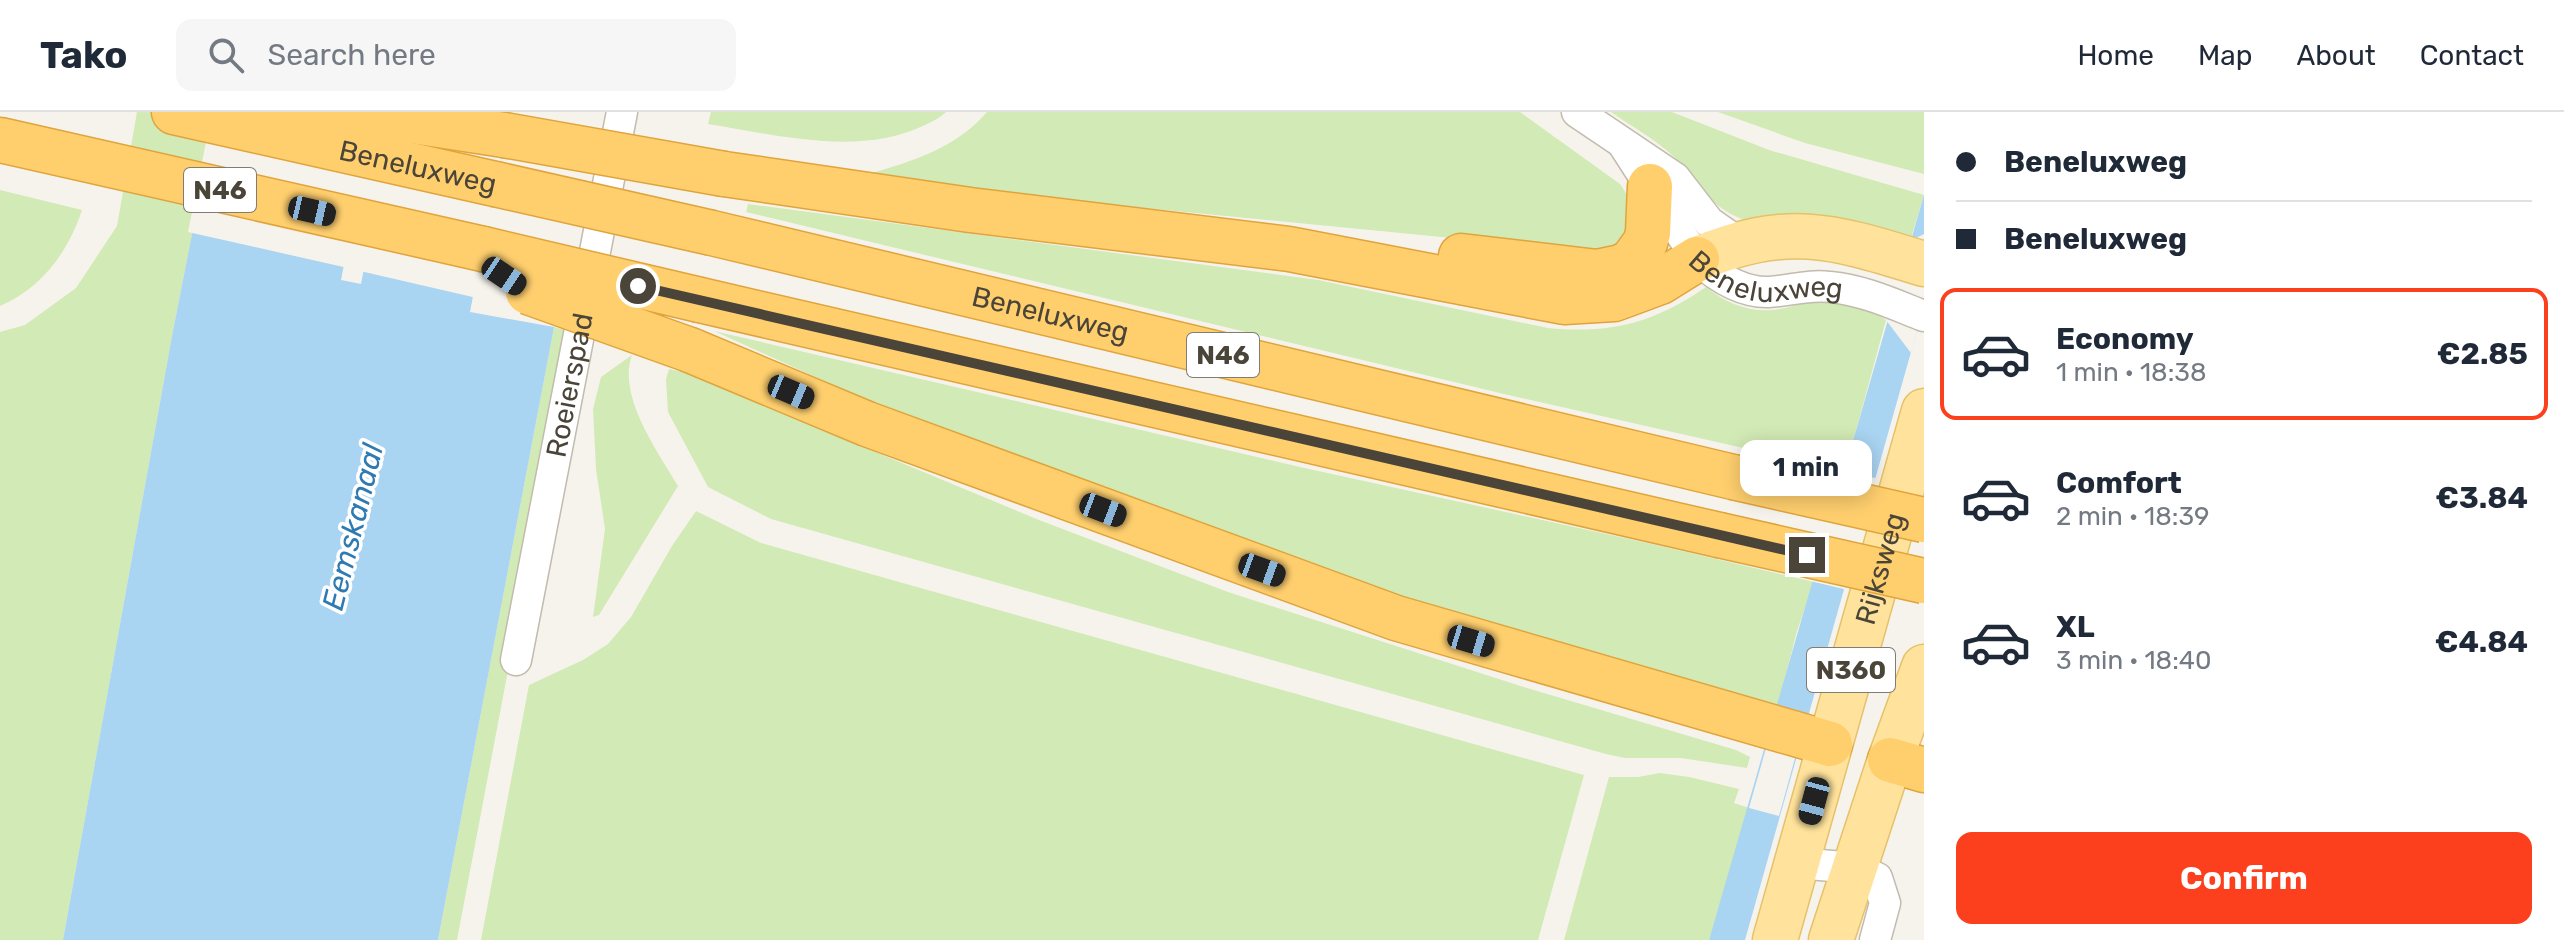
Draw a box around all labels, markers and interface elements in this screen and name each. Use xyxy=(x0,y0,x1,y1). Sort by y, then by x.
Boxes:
search box xyxy=(176,19,736,91)
text: Tako xyxy=(40,32,128,78)
icon: search xyxy=(204,33,248,77)
text: Search here xyxy=(268,37,436,73)
text: Home xyxy=(2077,39,2154,72)
text: Map xyxy=(2198,39,2252,72)
text: About xyxy=(2296,39,2376,72)
text: Contact xyxy=(2420,39,2524,72)
street label: Beneluxweg xyxy=(336,134,500,201)
text: Beneluxweg xyxy=(2004,144,2187,180)
road number: N46 xyxy=(184,168,256,212)
car xyxy=(286,194,338,228)
text: Beneluxweg xyxy=(2004,221,2187,257)
street label: Beneluxweg xyxy=(1682,244,1845,309)
car xyxy=(477,253,531,299)
route start xyxy=(620,268,656,304)
street label: Beneluxweg xyxy=(969,280,1132,349)
street label: Roeierspad xyxy=(540,310,600,460)
icon: car xyxy=(1960,318,2032,390)
text: Economy xyxy=(2056,321,2194,357)
road number: N46 xyxy=(1187,333,1259,377)
text: €2.85 xyxy=(2437,336,2528,372)
text: 1 min · 18:38 xyxy=(2056,357,2206,388)
car xyxy=(764,372,818,412)
water label: Eemskanaal xyxy=(315,439,391,614)
callout: 1 min xyxy=(1741,439,1873,495)
text: 1 min xyxy=(1773,452,1839,483)
icon: car xyxy=(1960,462,2032,534)
text: Comfort xyxy=(2056,465,2182,501)
text: €3.84 xyxy=(2435,480,2528,516)
car xyxy=(1076,490,1130,530)
text: 2 min · 18:39 xyxy=(2056,501,2209,532)
street label: Rijksweg xyxy=(1849,509,1912,628)
route end xyxy=(1789,537,1825,573)
car xyxy=(1235,551,1289,589)
icon: car xyxy=(1960,606,2032,678)
text: XL xyxy=(2056,609,2095,645)
car xyxy=(1445,623,1497,659)
text: €4.84 xyxy=(2435,624,2528,660)
text: 3 min · 18:40 xyxy=(2056,645,2211,676)
road number: N360 xyxy=(1807,648,1895,692)
car xyxy=(1796,775,1832,827)
button: Confirm xyxy=(1956,832,2532,924)

